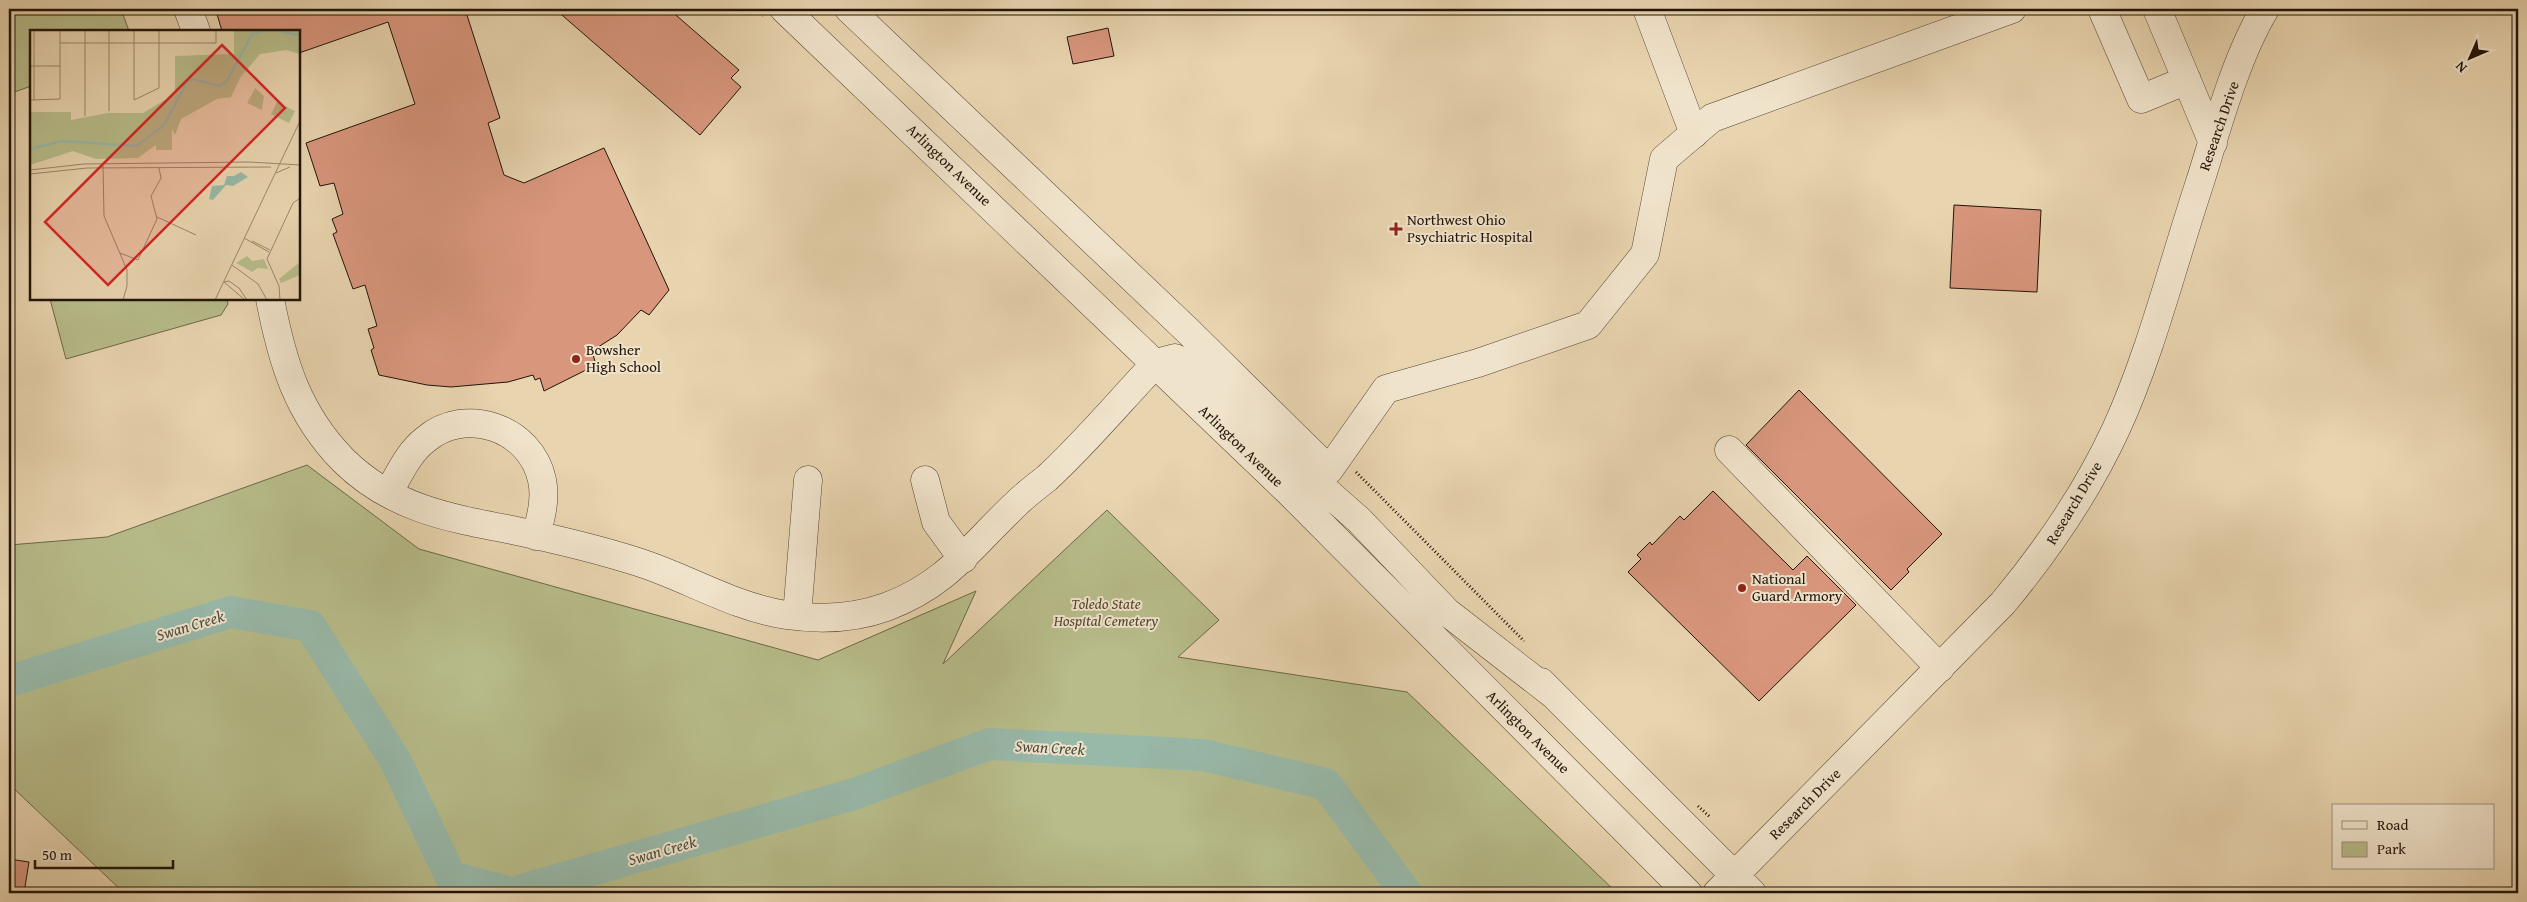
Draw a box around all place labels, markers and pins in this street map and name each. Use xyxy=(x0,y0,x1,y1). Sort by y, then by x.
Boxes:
place label: Northwest Ohio Psychiatric Hospital xyxy=(1407,209,1533,247)
marker: Northwest Ohio Psychiatric Hospital xyxy=(1389,222,1403,236)
place label: Bowsher High School xyxy=(586,339,661,377)
marker: Bowsher High School xyxy=(570,353,582,365)
place label: National Guard Armory xyxy=(1752,568,1843,606)
marker: National Guard Armory xyxy=(1736,582,1748,594)

